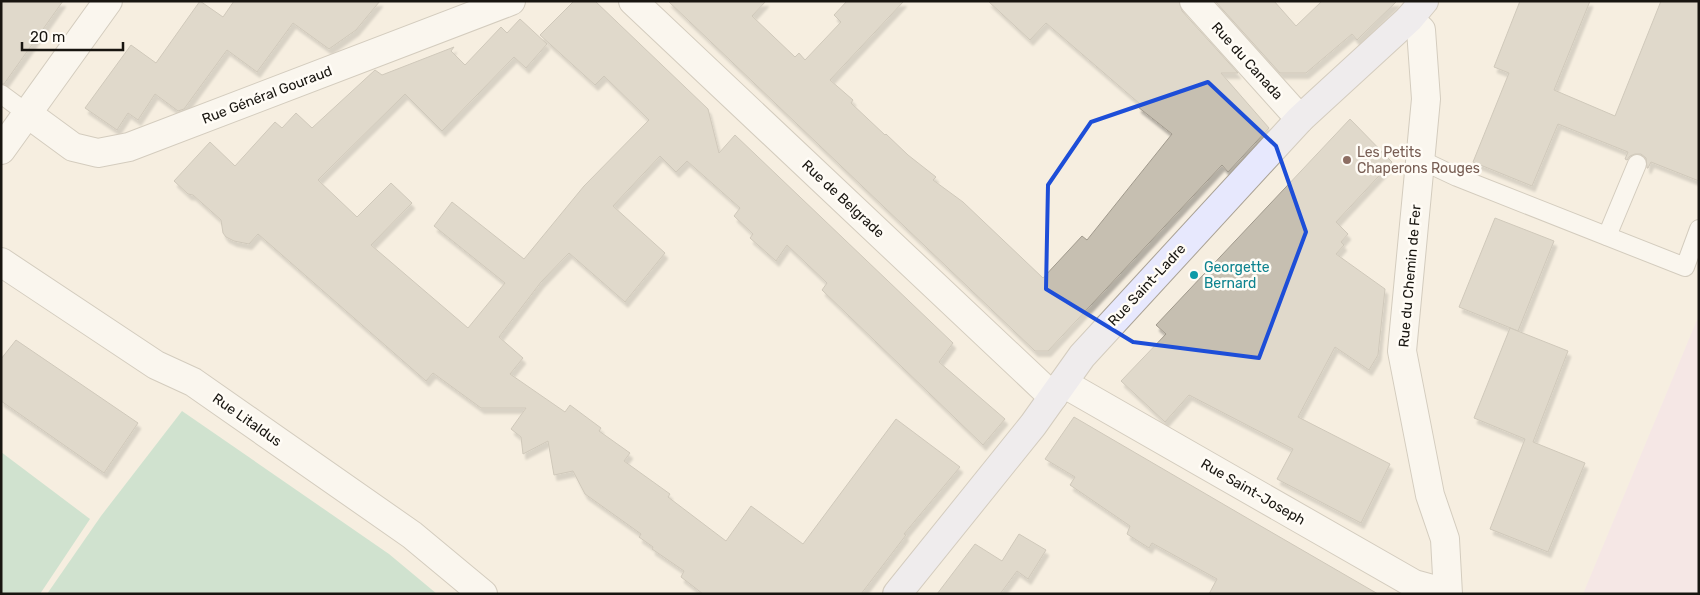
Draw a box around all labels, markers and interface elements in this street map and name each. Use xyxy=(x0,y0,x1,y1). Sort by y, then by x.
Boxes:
street label: Rue du Canada xyxy=(1208,19,1286,103)
scale bar xyxy=(22,20,124,52)
text: 20 m xyxy=(30,28,65,46)
street label: Rue Général Gouraud xyxy=(200,62,334,128)
place label: Les Petits Chaperons Rouges xyxy=(1357,144,1480,177)
marker: Les Petits Chaperons Rouges xyxy=(1341,154,1353,166)
street label: Rue de Belgrade xyxy=(798,156,888,242)
street label: Rue du Chemin de Fer xyxy=(1395,203,1425,348)
street label: Rue Saint-Ladre xyxy=(1105,240,1189,330)
place label: Georgette Bernard xyxy=(1204,259,1270,292)
marker: Georgette Bernard xyxy=(1188,269,1200,281)
street label: Rue Litaldus xyxy=(209,390,285,450)
street label: Rue Saint-Joseph xyxy=(1198,455,1308,529)

